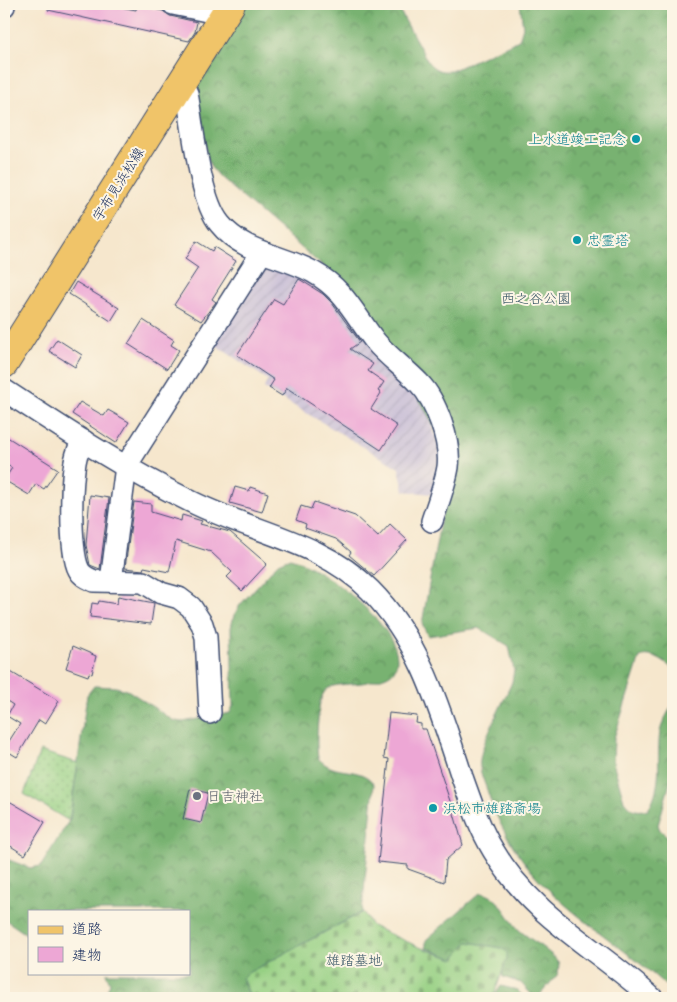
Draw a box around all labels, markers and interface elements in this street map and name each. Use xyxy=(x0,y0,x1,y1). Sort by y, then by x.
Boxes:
place label: 上水道竣工記念 xyxy=(528,127,626,152)
marker: 上水道竣工記念 xyxy=(630,133,642,145)
street label: 宇布見浜松線 xyxy=(86,142,151,227)
place label: 忠霊塔 xyxy=(587,228,629,253)
marker: 忠霊塔 xyxy=(571,234,583,246)
park label: 西之谷公園 xyxy=(501,286,571,311)
place label: 日吉神社 xyxy=(207,784,263,809)
marker: 日吉神社 xyxy=(191,790,203,802)
place label: 浜松市雄踏斎場 xyxy=(443,796,541,821)
marker: 浜松市雄踏斎場 xyxy=(427,802,439,814)
legend xyxy=(28,910,190,974)
text: 道路 xyxy=(72,916,102,942)
text: 建物 xyxy=(72,942,102,968)
park label: 雄踏墓地 xyxy=(326,948,382,973)

